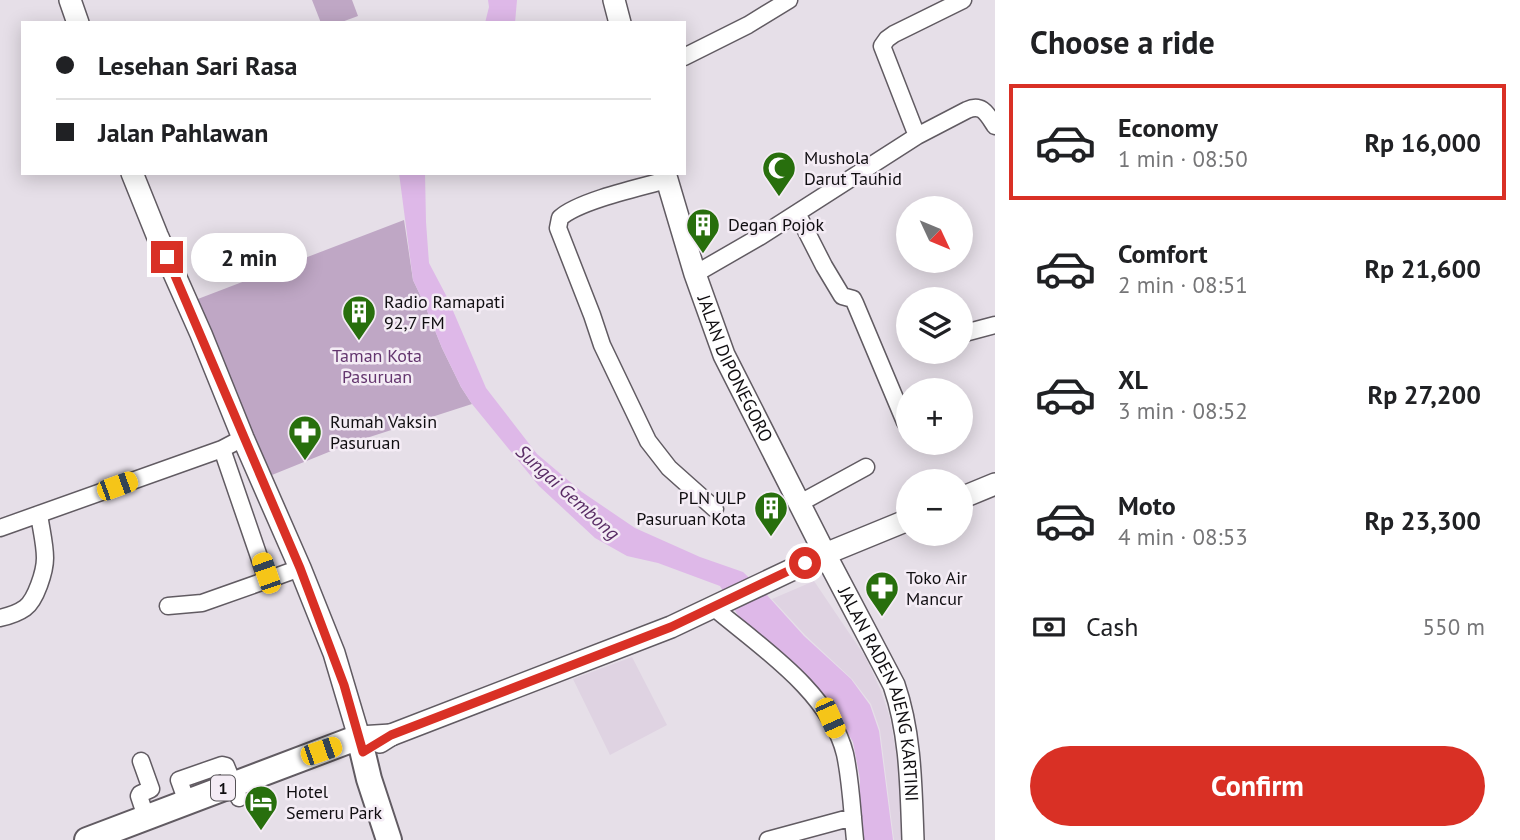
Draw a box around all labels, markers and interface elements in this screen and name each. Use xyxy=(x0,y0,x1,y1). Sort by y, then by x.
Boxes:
text: Choose a ride xyxy=(1030,21,1215,63)
text: Lesehan Sari Rasa xyxy=(98,49,297,82)
icon: car xyxy=(1034,111,1097,174)
text: Economy xyxy=(1118,111,1218,144)
text: Jalan Pahlawan xyxy=(98,116,268,149)
text: Rp 16,000 xyxy=(1364,126,1481,159)
text: 1 min · 08:50 xyxy=(1118,144,1248,173)
place label: Mushola Darut Tauhid xyxy=(804,146,902,190)
mosque icon: Mushola Darut Tauhid xyxy=(760,149,798,198)
north arrow xyxy=(896,196,973,273)
map controls xyxy=(896,196,973,546)
building icon: Degan Pojok xyxy=(684,206,722,255)
place label: Degan Pojok xyxy=(728,213,824,236)
callout: 2 min xyxy=(192,232,307,282)
icon: car xyxy=(1034,237,1097,300)
text: Comfort xyxy=(1118,237,1208,270)
route end xyxy=(151,241,183,273)
text: 2 min xyxy=(221,243,277,272)
text: Rp 21,600 xyxy=(1364,252,1481,285)
text: 2 min · 08:51 xyxy=(1118,270,1248,299)
button: layers xyxy=(896,287,973,364)
place label: Radio Ramapati 92,7 FM xyxy=(384,290,505,334)
street label: JALAN DIPONEGORO xyxy=(692,291,778,446)
building icon: Radio Ramapati 92,7 FM xyxy=(340,293,378,342)
park label: Taman Kota Pasuruan xyxy=(332,344,422,388)
icon: car xyxy=(1034,363,1097,426)
text: XL xyxy=(1118,363,1148,396)
button: + xyxy=(896,378,973,455)
text: Rp 27,200 xyxy=(1368,378,1481,411)
text: 3 min · 08:52 xyxy=(1118,396,1248,425)
place label: Rumah Vaksin Pasuruan xyxy=(330,410,437,454)
pharmacy icon: Rumah Vaksin Pasuruan xyxy=(286,413,324,462)
water label: Sungai Gembong xyxy=(511,439,625,545)
car xyxy=(94,469,141,503)
button: − xyxy=(896,469,973,546)
place label: PLN ULP Pasuruan Kota xyxy=(636,486,746,530)
building icon: PLN ULP Pasuruan Kota xyxy=(752,489,790,538)
icon: car xyxy=(1034,489,1097,552)
text: Moto xyxy=(1118,489,1176,522)
text: Rp 23,300 xyxy=(1364,504,1481,537)
text: 4 min · 08:53 xyxy=(1118,522,1248,551)
route start xyxy=(789,547,821,579)
car xyxy=(250,550,283,596)
place label: Toko Air Mancur xyxy=(906,566,967,610)
pharmacy icon: Toko Air Mancur xyxy=(863,569,901,618)
street label: JALAN RADEN AJENG KARTINI xyxy=(833,582,924,802)
icon: cash xyxy=(1030,608,1068,646)
text: Cash xyxy=(1086,610,1138,643)
text: 550 m xyxy=(1423,612,1485,641)
car xyxy=(812,695,849,741)
car xyxy=(298,734,345,768)
button: Confirm xyxy=(1030,746,1485,826)
road number: 1 xyxy=(211,776,235,800)
place label: Hotel Semeru Park xyxy=(286,780,383,824)
hotel icon: Hotel Semeru Park xyxy=(242,783,280,832)

